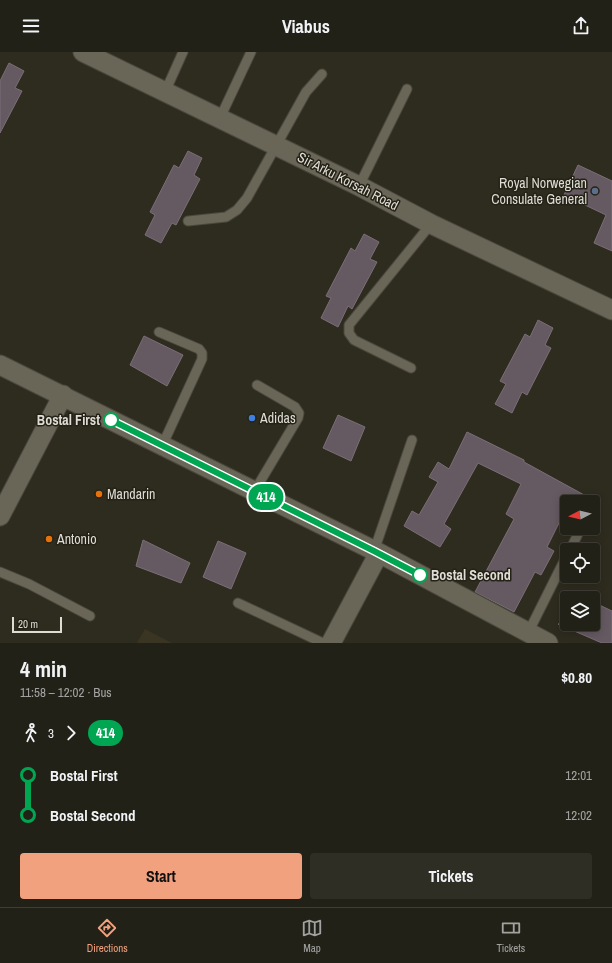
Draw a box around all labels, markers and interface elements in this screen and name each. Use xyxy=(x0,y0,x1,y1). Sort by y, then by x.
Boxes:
text: Viabus xyxy=(282,14,330,39)
icon: menu xyxy=(20,15,42,37)
icon: share xyxy=(570,15,592,37)
street label: Sir Arku Korsah Road xyxy=(294,148,402,214)
place label: Royal Norwegian Consulate General xyxy=(491,174,587,208)
marker: Royal Norwegian Consulate General xyxy=(590,186,600,196)
place label: Adidas xyxy=(259,409,296,427)
place label: Bostal First xyxy=(37,411,100,429)
marker: Bostal First xyxy=(103,412,119,428)
marker: Adidas xyxy=(247,413,257,423)
line badge: 414 xyxy=(243,484,289,510)
place label: Mandarin xyxy=(107,485,156,503)
text: 414 xyxy=(256,488,276,506)
marker: Mandarin xyxy=(94,489,104,499)
north arrow xyxy=(560,495,600,535)
map controls xyxy=(560,495,600,631)
place label: Antonio xyxy=(56,530,97,548)
marker: Antonio xyxy=(44,534,54,544)
button: locate xyxy=(560,543,600,583)
place label: Bostal Second xyxy=(431,566,511,584)
marker: Bostal Second xyxy=(412,567,428,583)
button: layers xyxy=(560,591,600,631)
scale bar xyxy=(12,615,62,634)
text: 20 m xyxy=(18,617,38,631)
text: 4 min xyxy=(20,654,67,684)
text: $0.80 xyxy=(561,667,592,688)
text: 11:58 – 12:02 · Bus xyxy=(20,684,112,701)
icon: walk xyxy=(20,722,42,744)
icon: forward xyxy=(60,722,82,744)
text: 414 xyxy=(96,724,115,742)
text: 3 xyxy=(48,725,54,742)
text: Bostal First xyxy=(50,765,118,786)
text: 12:01 xyxy=(565,767,592,784)
text: Bostal Second xyxy=(50,805,135,826)
text: 12:02 xyxy=(565,807,592,824)
button: Start xyxy=(20,853,302,899)
button: Tickets xyxy=(310,853,592,899)
tab: Directions xyxy=(87,917,128,955)
tab: Map xyxy=(301,917,323,955)
tab: Tickets xyxy=(496,917,525,955)

